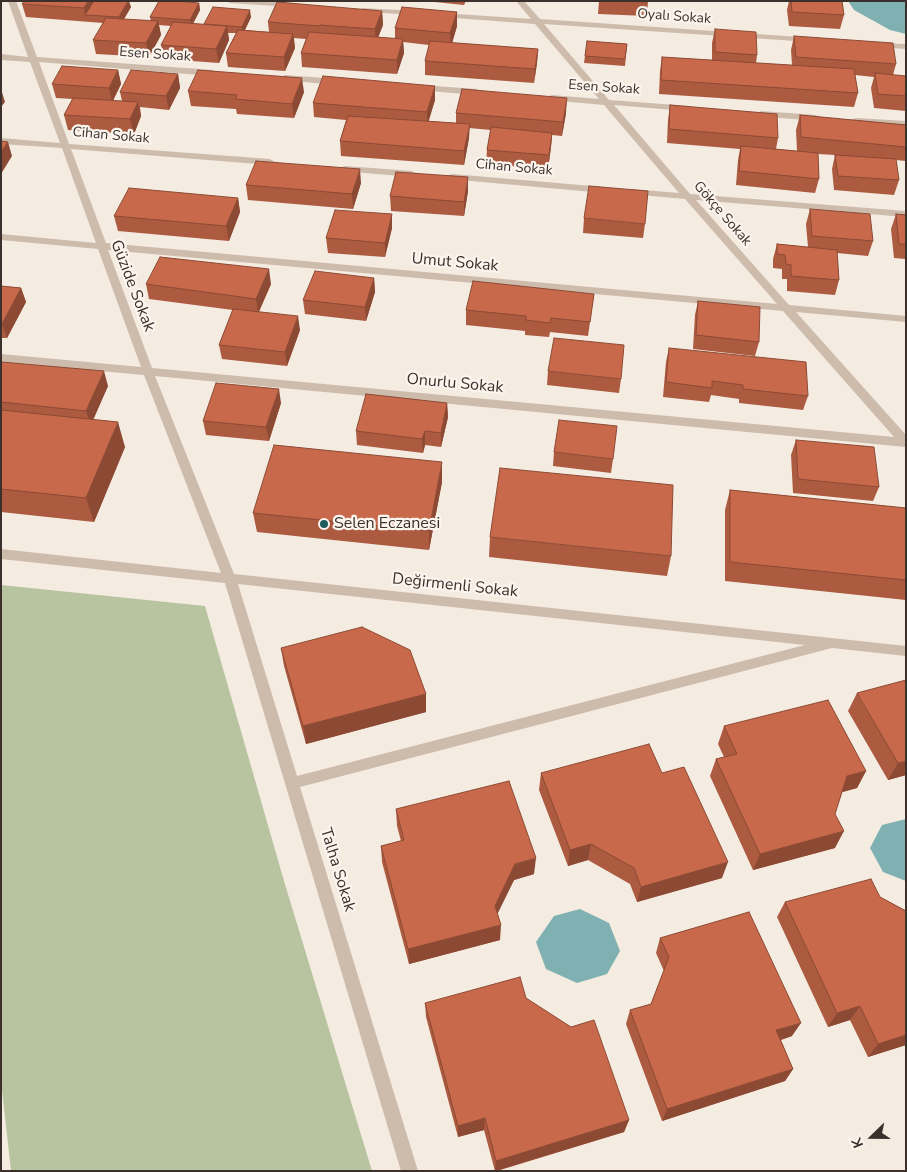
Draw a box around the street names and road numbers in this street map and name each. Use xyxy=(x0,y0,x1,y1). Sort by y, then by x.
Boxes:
street label: Oyalı Sokak xyxy=(637,6,711,28)
street label: Esen Sokak xyxy=(119,44,191,66)
street label: Esen Sokak xyxy=(568,77,640,99)
street label: Cihan Sokak xyxy=(72,124,150,148)
street label: Cihan Sokak xyxy=(475,156,553,180)
street label: Gökçe Sokak xyxy=(689,178,755,250)
street label: Güzide Sokak xyxy=(106,237,158,335)
street label: Umut Sokak xyxy=(411,250,499,276)
street label: Onurlu Sokak xyxy=(406,370,504,398)
street label: Değirmenli Sokak xyxy=(391,570,519,602)
street label: Talha Sokak xyxy=(315,826,359,914)

